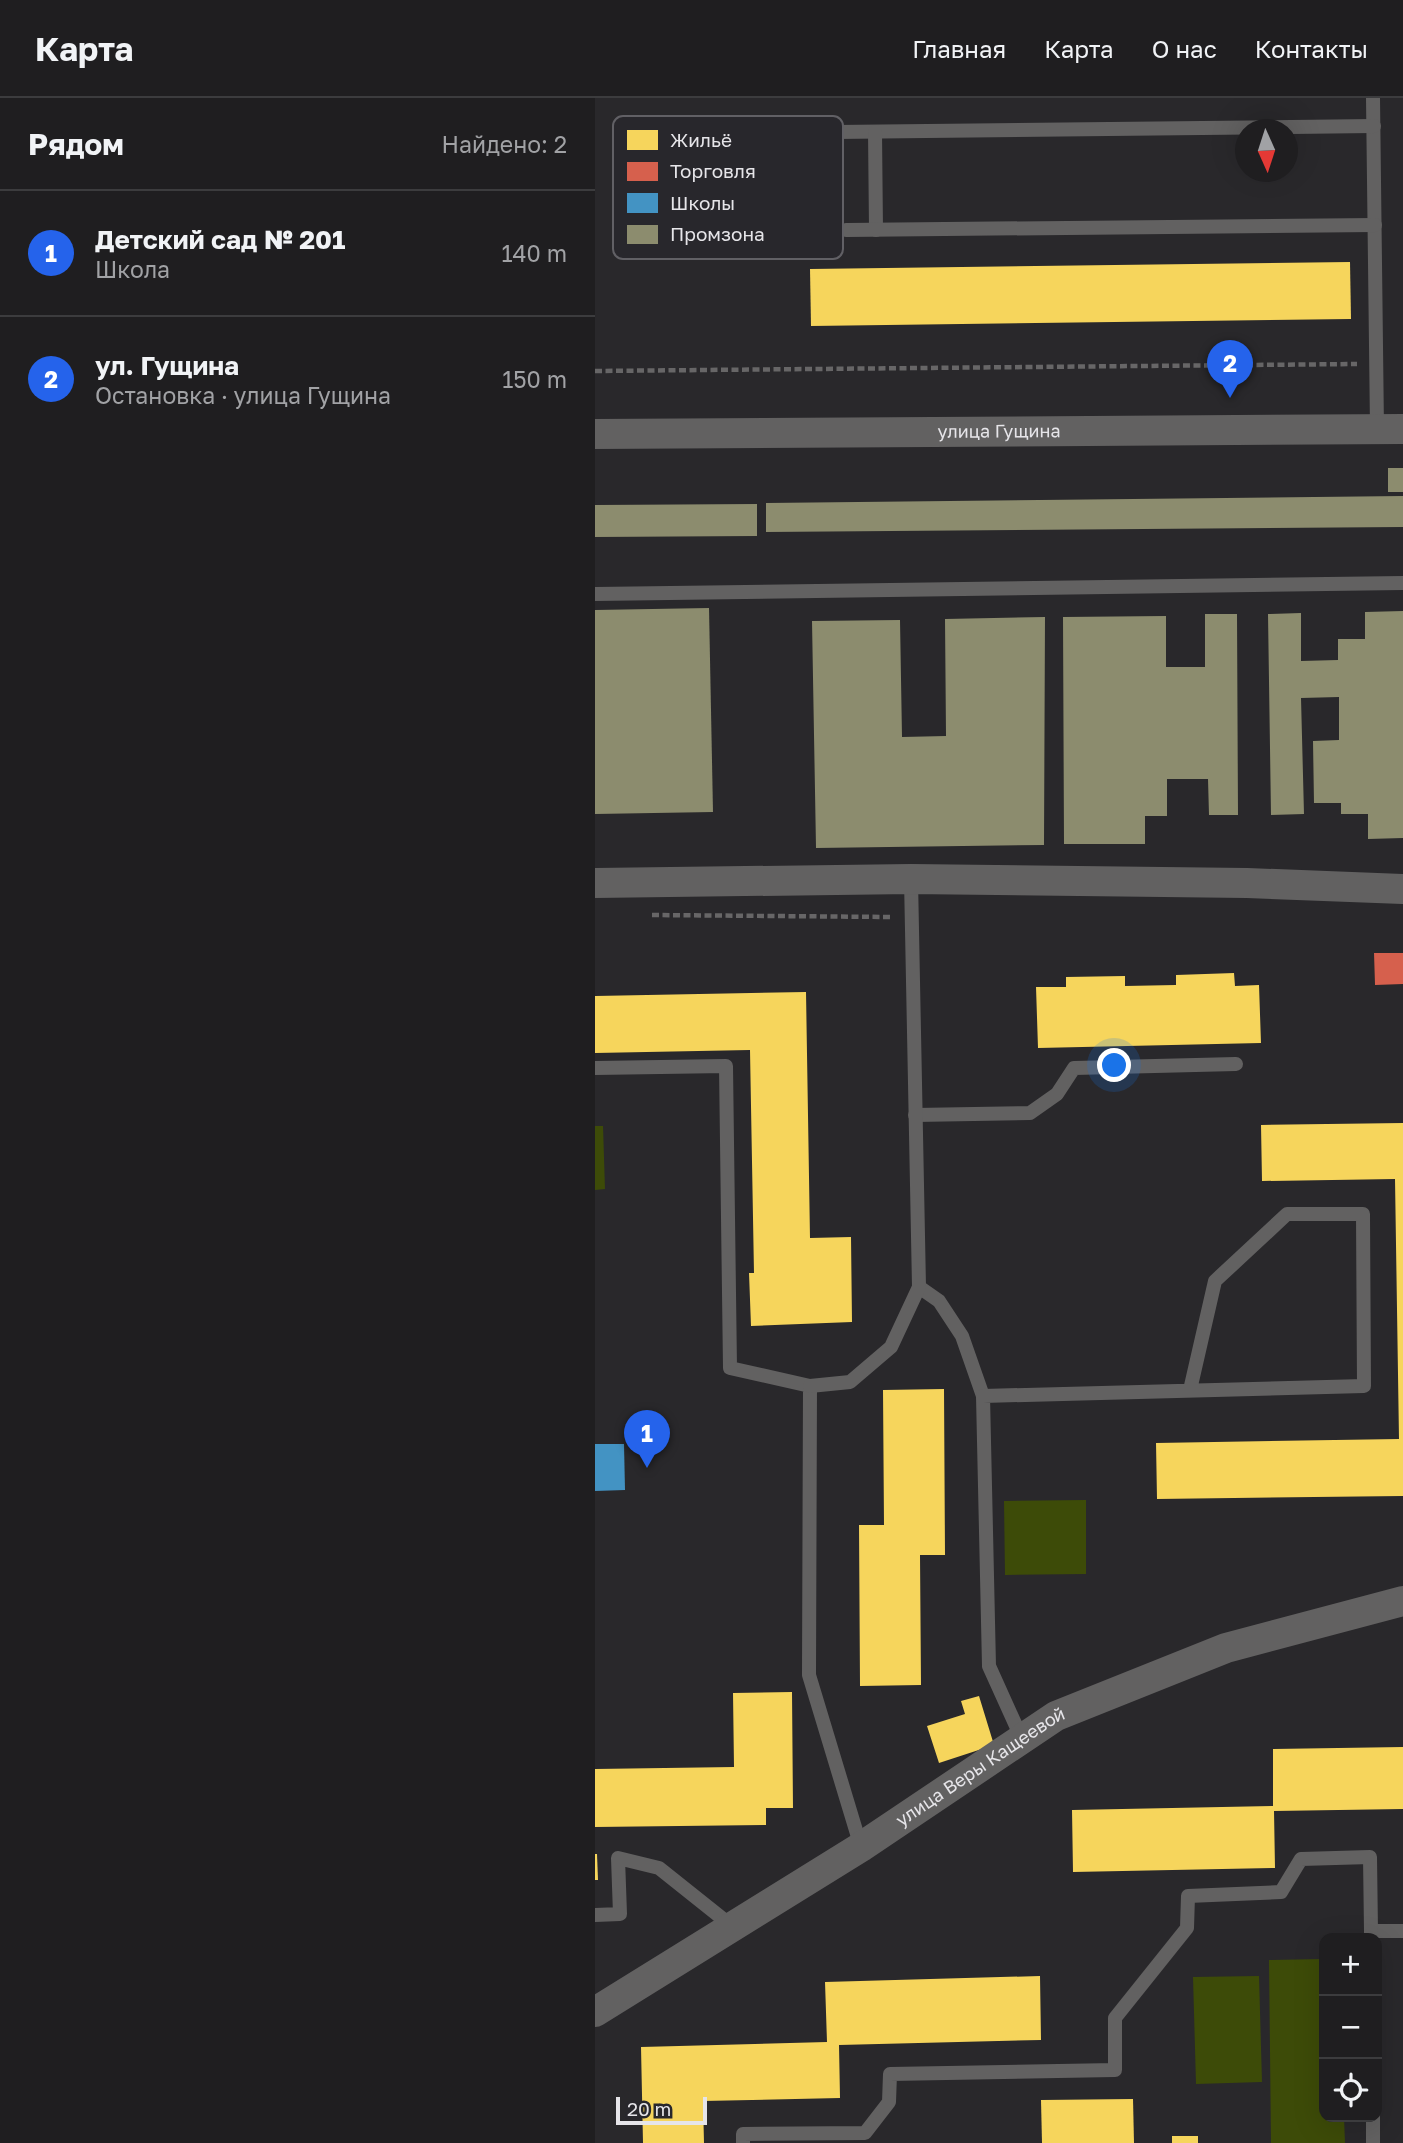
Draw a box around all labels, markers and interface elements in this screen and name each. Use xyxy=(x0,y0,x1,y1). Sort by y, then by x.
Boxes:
text: Карта xyxy=(35,29,134,68)
text: Главная xyxy=(912,34,1006,63)
text: Карта xyxy=(1044,34,1114,63)
text: О нас xyxy=(1152,34,1217,63)
text: Контакты xyxy=(1255,34,1368,63)
legend xyxy=(613,116,843,259)
north arrow xyxy=(1235,119,1298,182)
text: Рядом xyxy=(28,126,124,162)
text: Жильё xyxy=(670,128,732,151)
text: Найдено: 2 xyxy=(441,130,567,158)
text: Торговля xyxy=(670,159,756,182)
text: Школы xyxy=(670,191,735,214)
text: Промзона xyxy=(670,222,765,245)
text: Детский сад № 201 xyxy=(95,224,345,255)
text: 1 xyxy=(45,239,57,267)
text: 140 m xyxy=(501,239,567,267)
text: Школа xyxy=(95,255,170,283)
pin: 2 xyxy=(1207,340,1253,398)
text: ул. Гущина xyxy=(95,350,239,381)
text: 2 xyxy=(44,365,58,393)
text: 150 m xyxy=(502,365,567,393)
text: Остановка · улица Гущина xyxy=(95,381,391,409)
street label: улица Гущина xyxy=(937,419,1061,442)
your location xyxy=(1097,1048,1131,1082)
pin: 1 xyxy=(624,1410,670,1468)
street label: улица Веры Кащеевой xyxy=(891,1702,1068,1831)
map controls xyxy=(1319,1933,1382,2122)
button: + xyxy=(1319,1933,1382,1996)
button: − xyxy=(1319,1996,1382,2059)
button: locate xyxy=(1319,2059,1382,2122)
scale bar xyxy=(616,2094,707,2126)
text: 20 m xyxy=(627,2097,671,2120)

